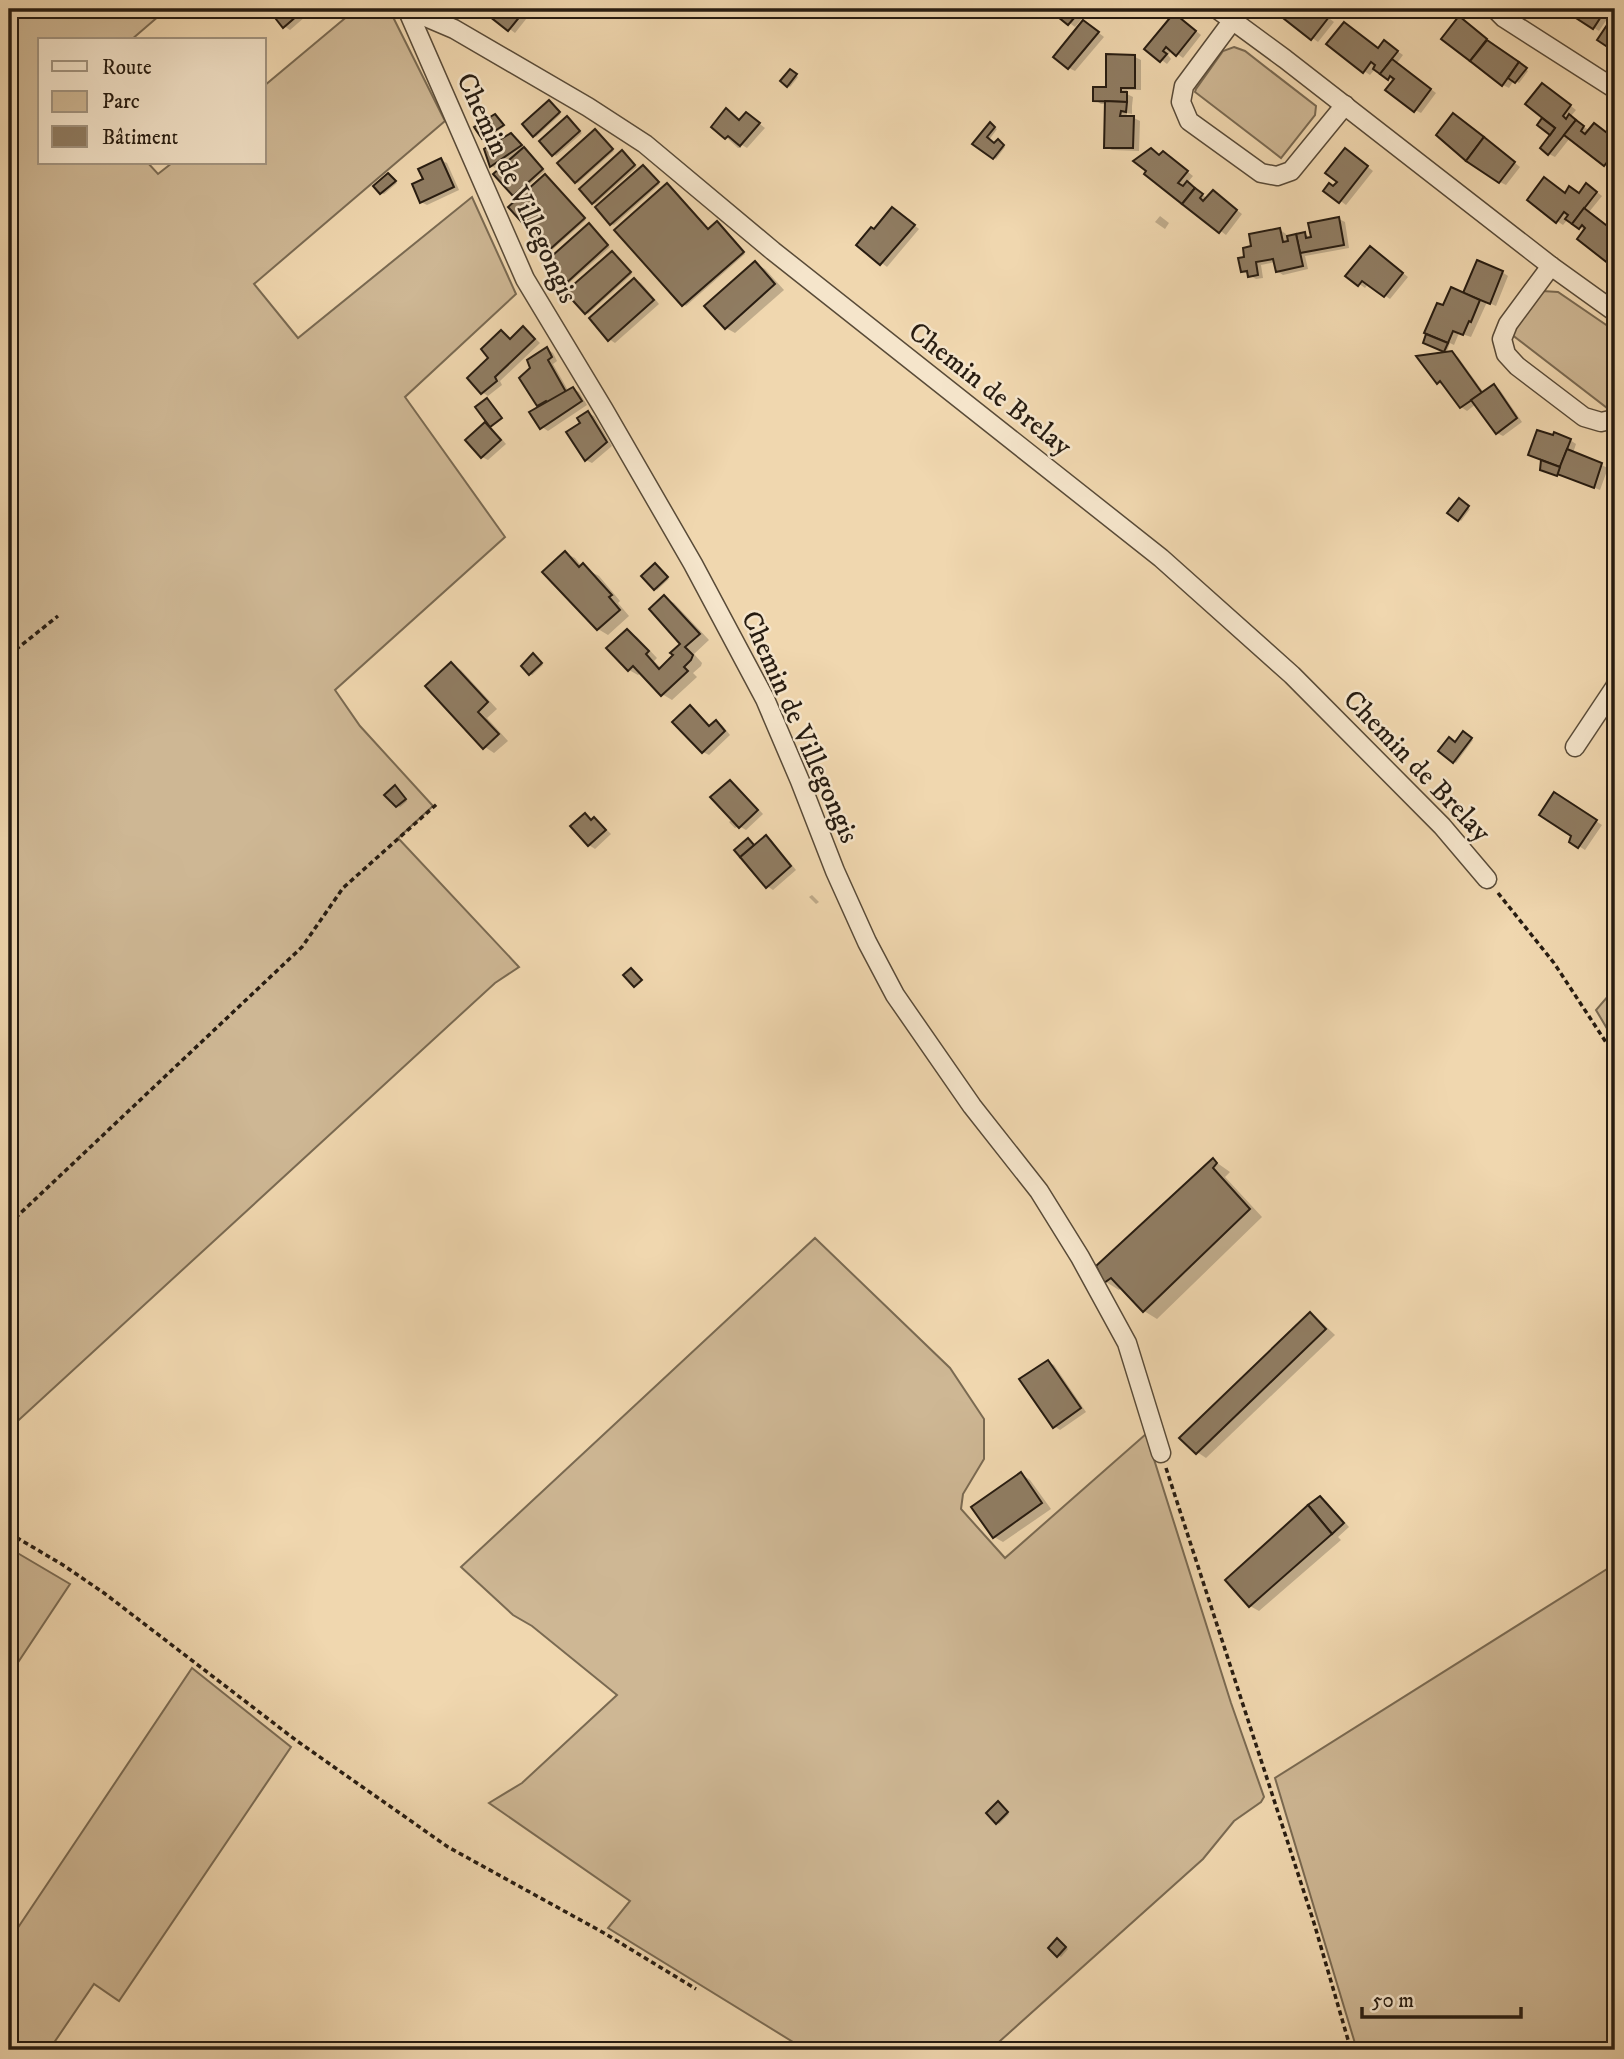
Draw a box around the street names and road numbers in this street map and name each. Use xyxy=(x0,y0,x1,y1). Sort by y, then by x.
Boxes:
street label: Chemin de Villegongis xyxy=(448,67,586,309)
street label: Chemin de Brelay xyxy=(901,314,1079,464)
street label: Chemin de Villegongis xyxy=(733,606,867,848)
street label: Chemin de Brelay xyxy=(1336,683,1499,850)

